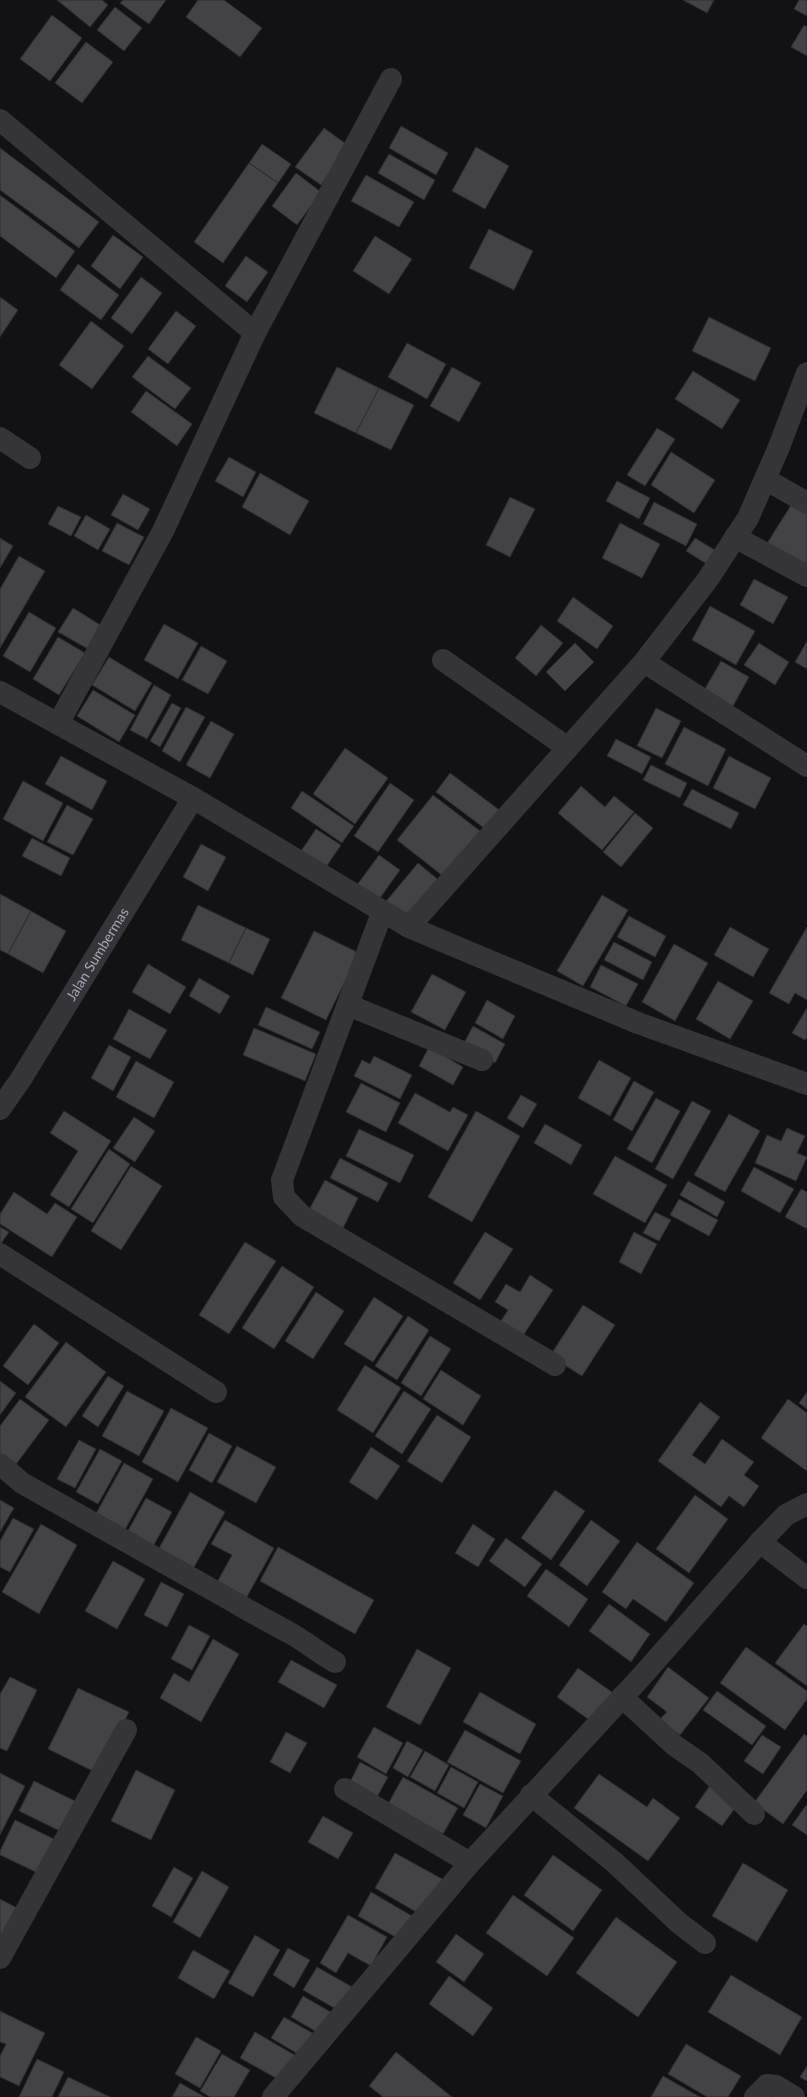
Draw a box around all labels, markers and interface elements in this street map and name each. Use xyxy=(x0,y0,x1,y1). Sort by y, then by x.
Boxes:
street label: Jalan Sumbermas xyxy=(62,904,132,1004)

